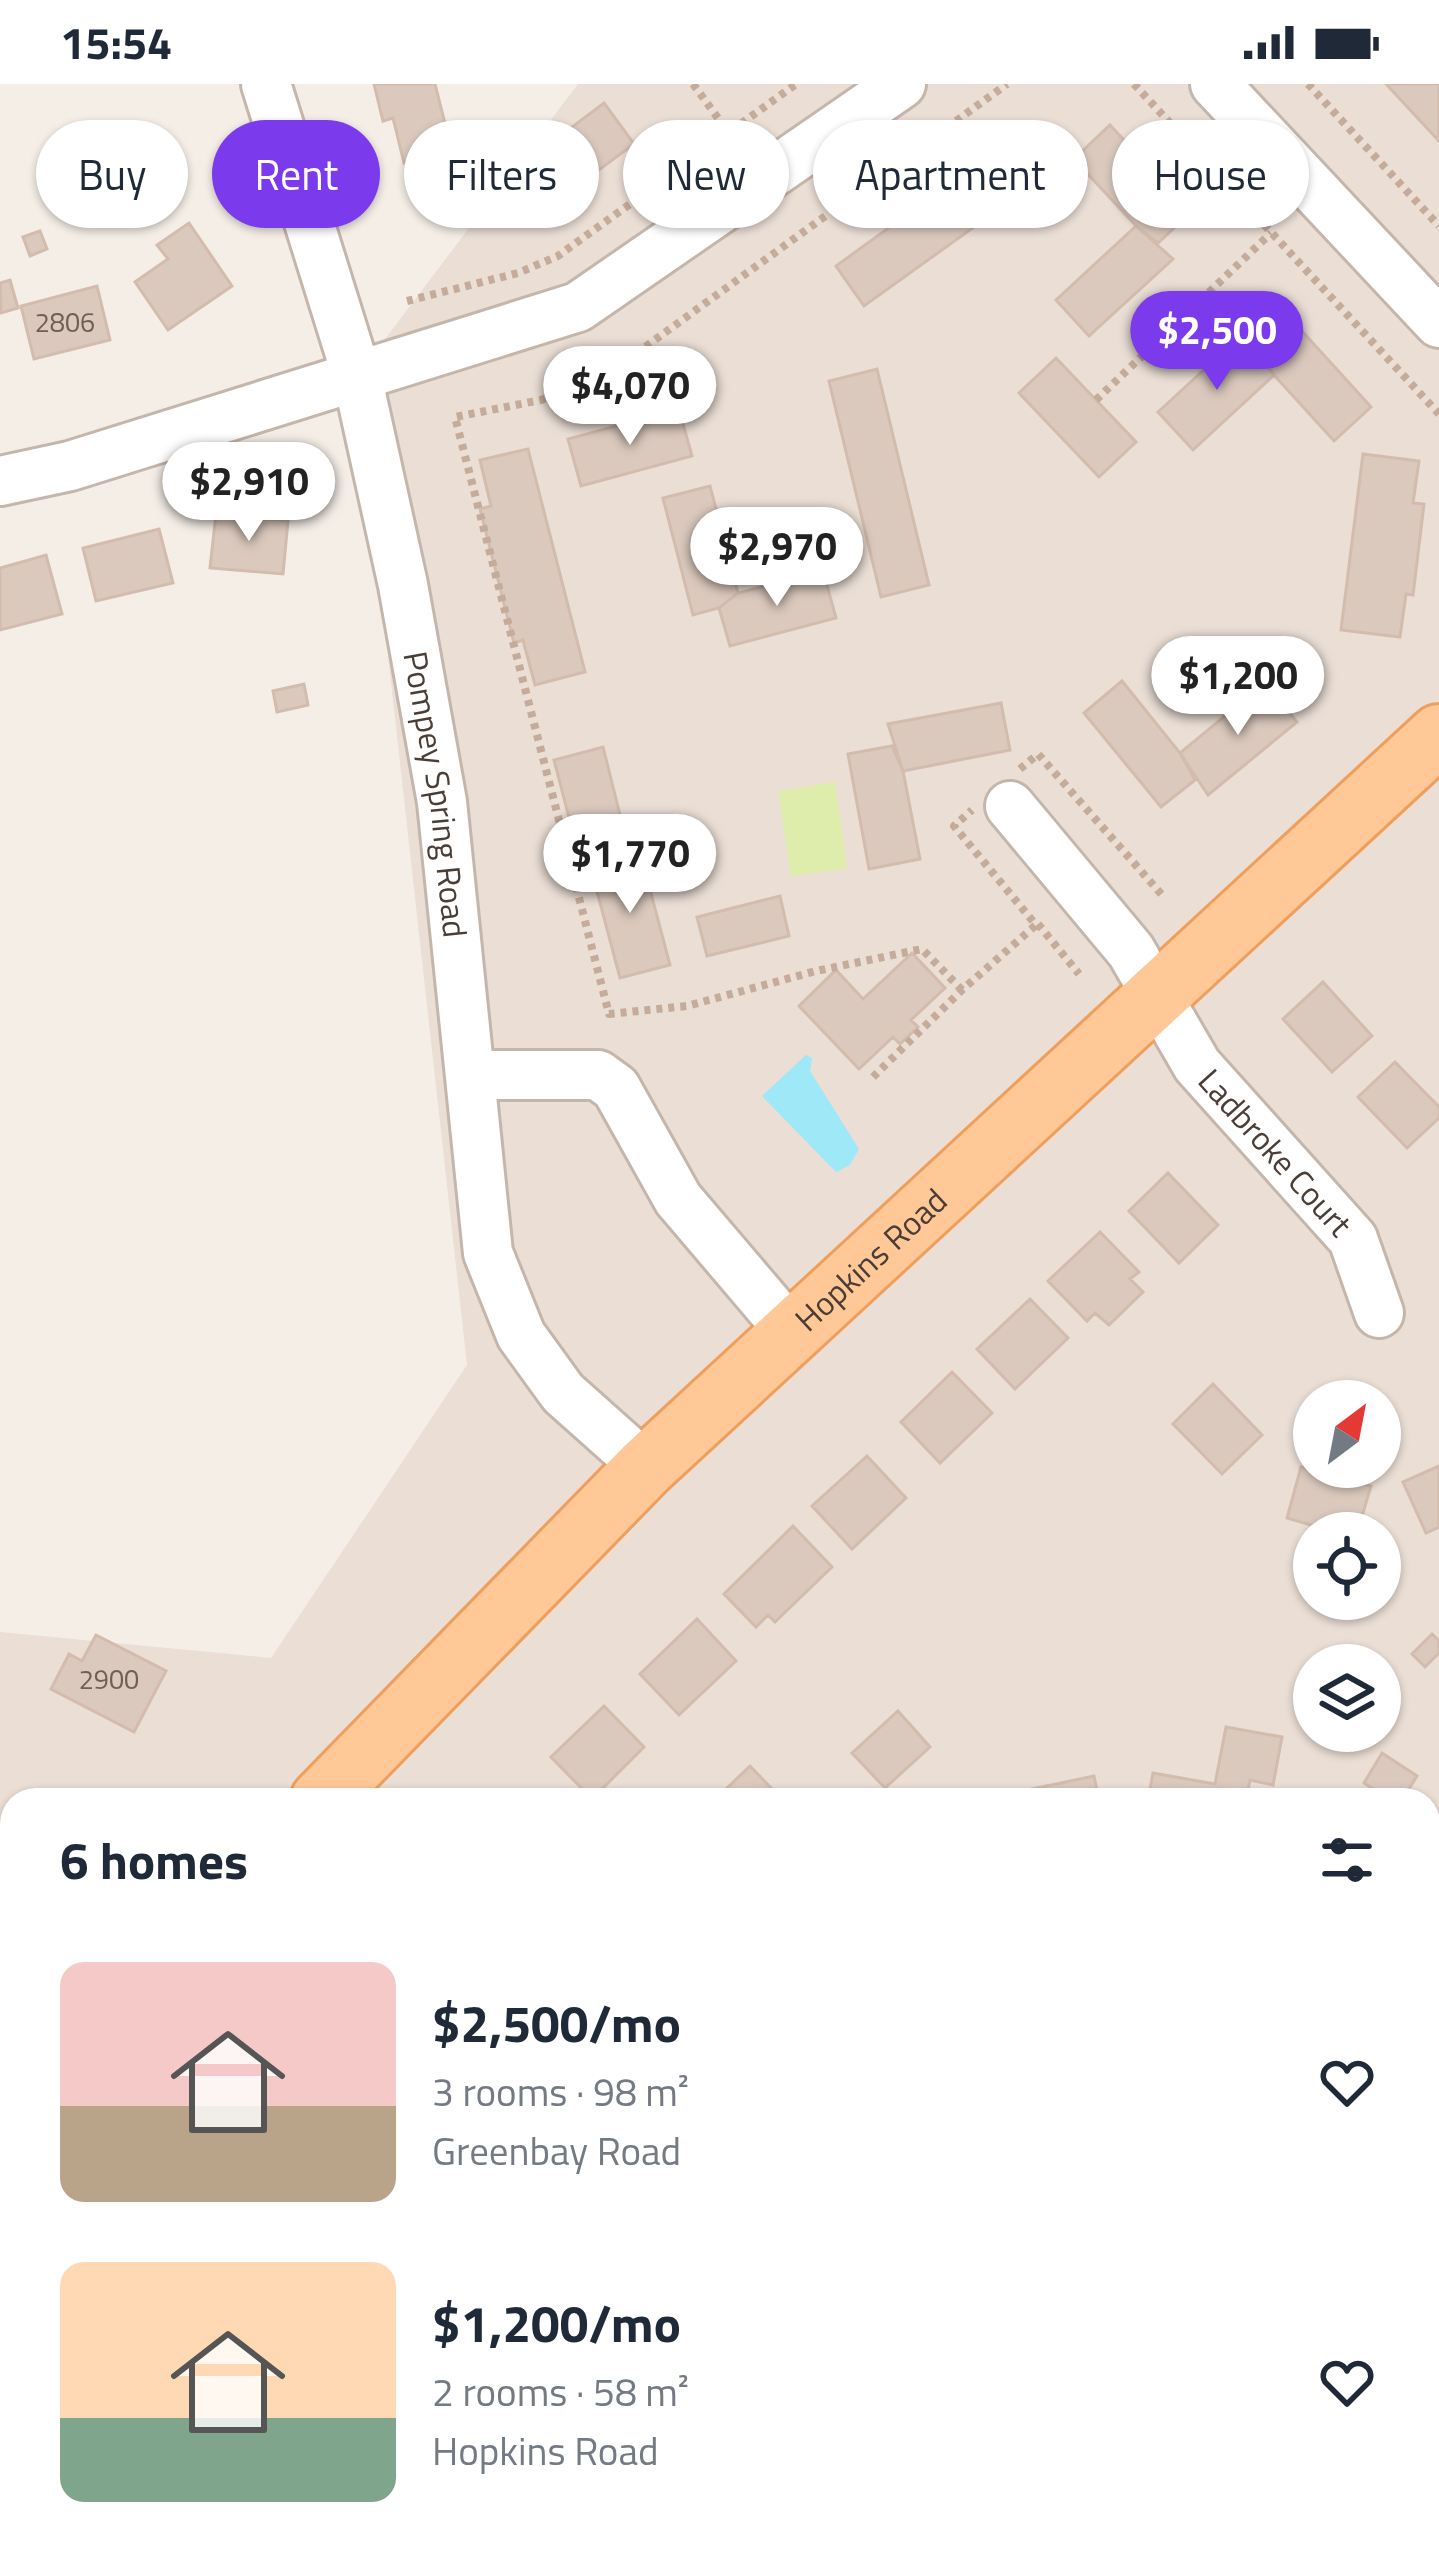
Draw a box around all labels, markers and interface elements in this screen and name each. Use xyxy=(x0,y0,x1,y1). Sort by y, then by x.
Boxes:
text: 15:54 xyxy=(60,8,172,76)
chip: Buy xyxy=(36,120,188,228)
chip: Rent xyxy=(212,120,380,228)
chip: Filters xyxy=(404,120,599,228)
chip: New xyxy=(623,120,789,228)
chip: Apartment xyxy=(813,120,1088,228)
chip: House xyxy=(1112,120,1309,228)
pin: $2,500 xyxy=(1119,291,1315,393)
text: $2,500 xyxy=(1157,300,1277,359)
house number: 2806 xyxy=(35,301,95,342)
pin: $4,070 xyxy=(532,346,728,448)
text: $4,070 xyxy=(570,355,690,414)
pin: $2,910 xyxy=(151,442,347,544)
text: $2,910 xyxy=(189,451,309,510)
pin: $2,970 xyxy=(679,507,875,609)
text: $2,970 xyxy=(717,516,837,575)
pin: $1,200 xyxy=(1140,636,1336,738)
text: $1,200 xyxy=(1178,645,1298,704)
street label: Pompey Spring Road xyxy=(390,647,481,940)
pin: $1,770 xyxy=(532,814,728,916)
text: $1,770 xyxy=(570,823,690,882)
street label: Ladbroke Court xyxy=(1186,1057,1365,1248)
street label: Hopkins Road xyxy=(783,1176,958,1343)
north arrow xyxy=(1293,1380,1401,1488)
map controls xyxy=(1293,1380,1401,1752)
button: locate xyxy=(1293,1512,1401,1620)
button: layers xyxy=(1293,1644,1401,1752)
house number: 2900 xyxy=(79,1658,139,1699)
text: 6 homes xyxy=(60,1821,248,1899)
icon: filters xyxy=(1314,1827,1380,1893)
text: $2,500/mo xyxy=(432,1984,681,2062)
icon: home xyxy=(156,2010,300,2154)
icon: heart xyxy=(1314,2049,1380,2115)
text: 3 rooms · 98 m² xyxy=(432,2062,689,2121)
text: Greenbay Road xyxy=(432,2121,681,2180)
text: $1,200/mo xyxy=(432,2284,681,2362)
icon: home xyxy=(156,2310,300,2454)
icon: heart xyxy=(1314,2349,1380,2415)
text: 2 rooms · 58 m² xyxy=(432,2362,689,2421)
text: Hopkins Road xyxy=(432,2421,659,2480)

